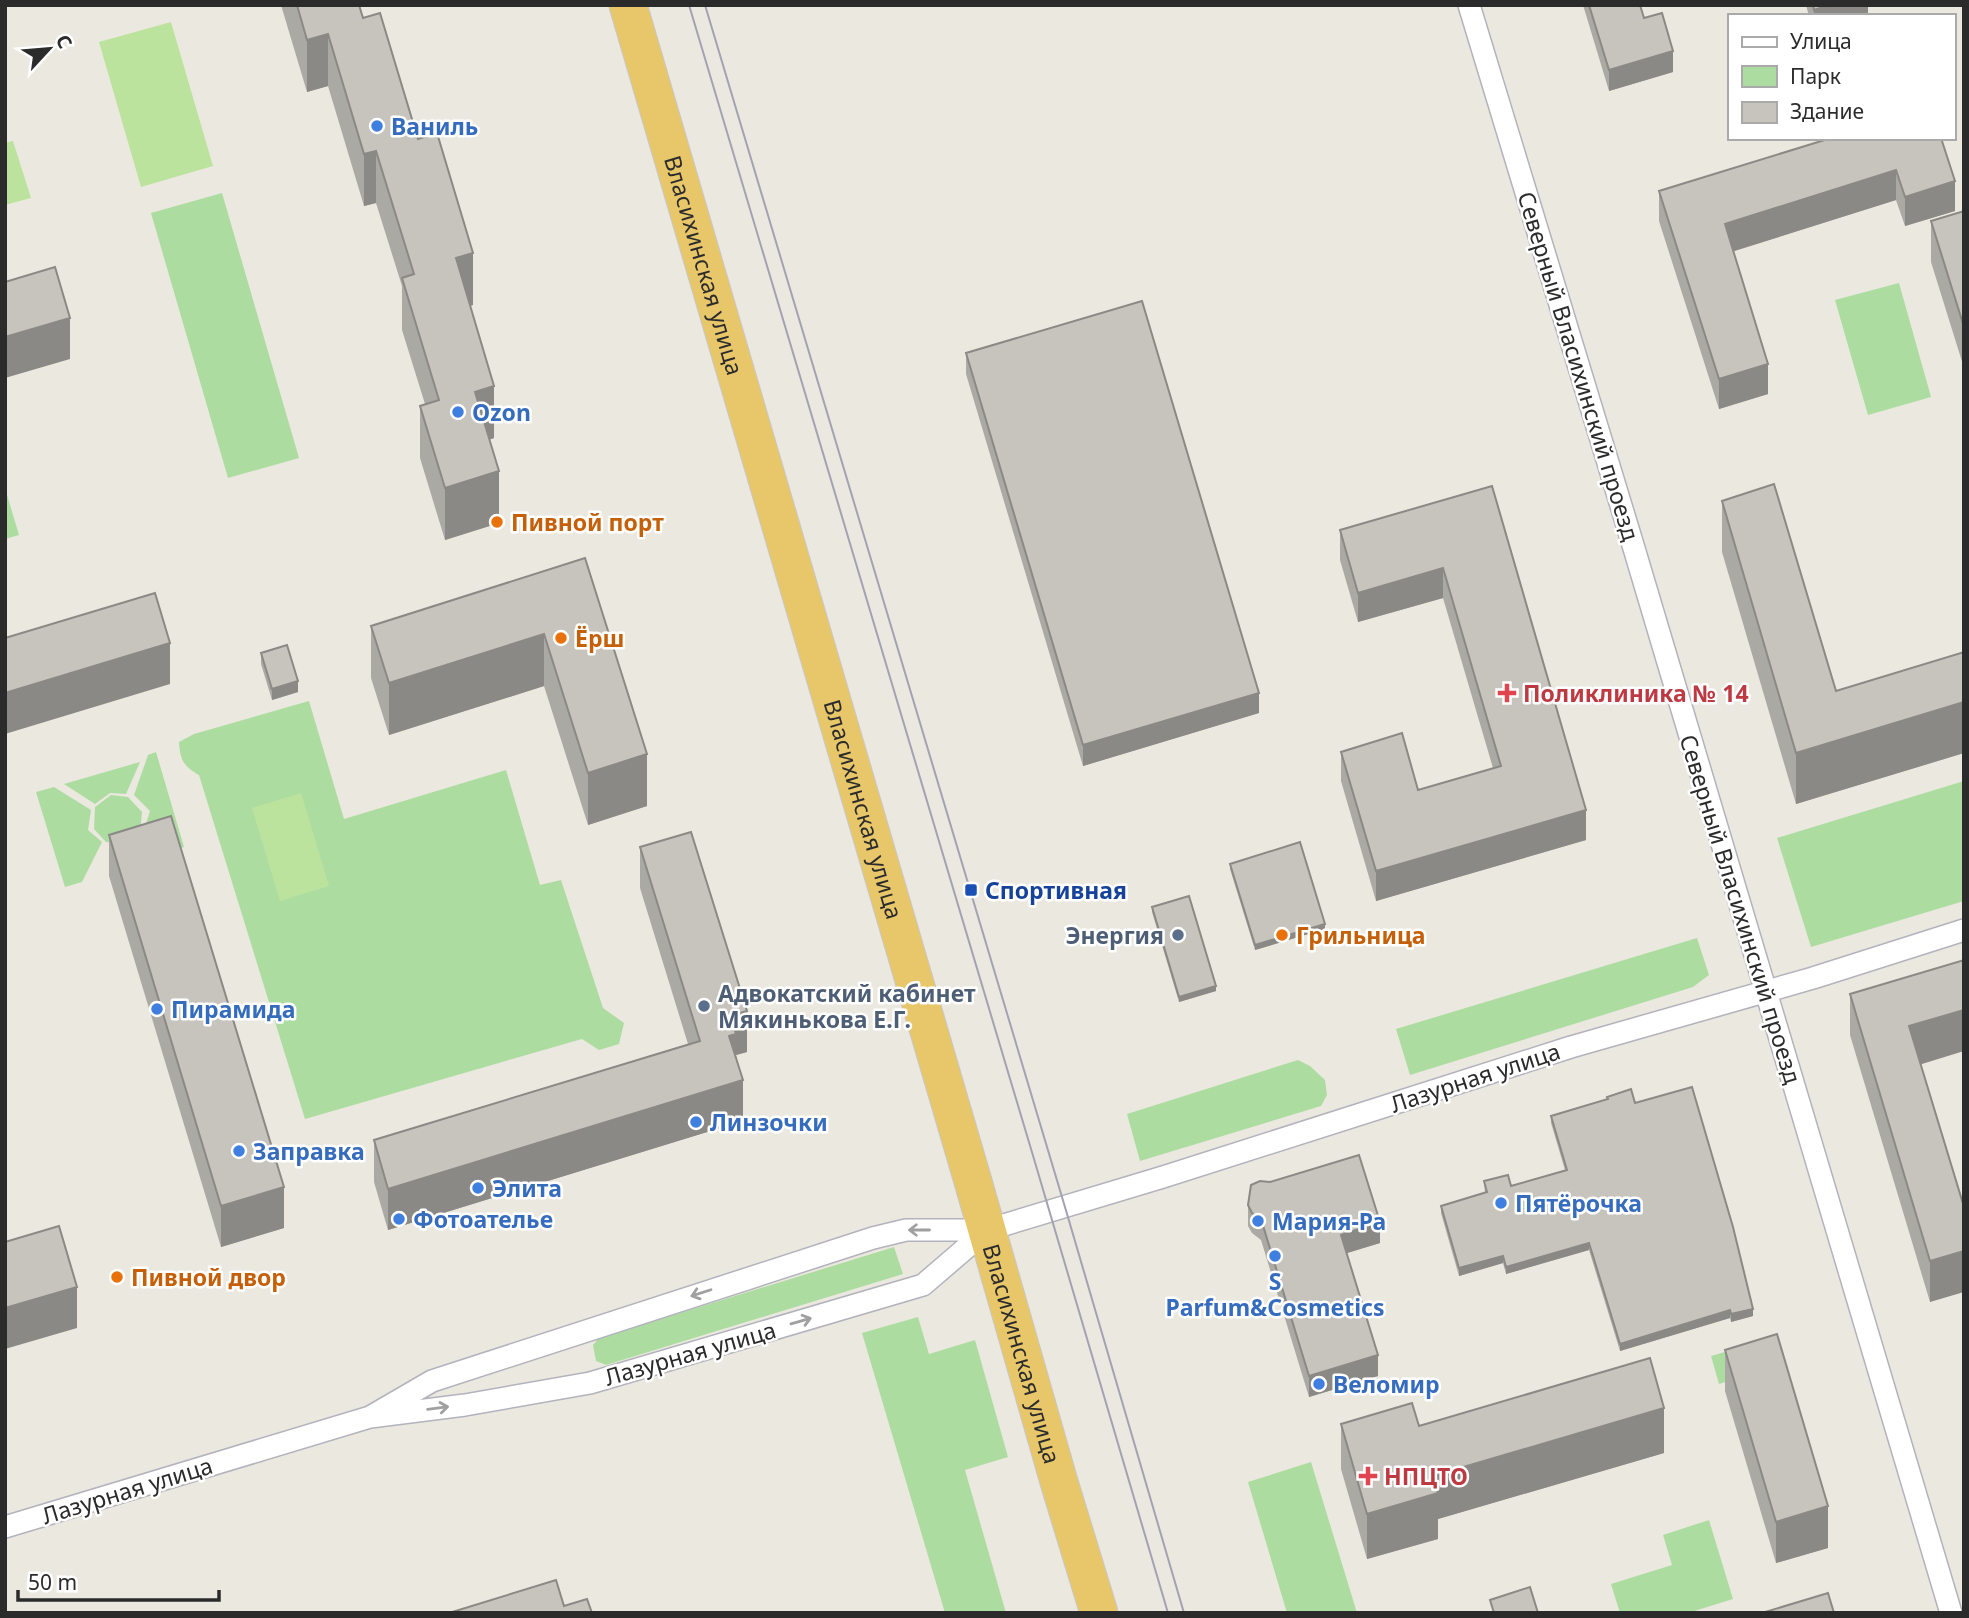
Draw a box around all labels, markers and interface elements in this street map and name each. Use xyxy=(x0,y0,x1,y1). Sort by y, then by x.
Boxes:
north arrow xyxy=(14,14,84,84)
legend xyxy=(1728,14,1955,140)
text: Улица xyxy=(1790,27,1852,55)
text: С xyxy=(50,30,79,53)
text: Парк xyxy=(1790,62,1841,90)
text: Здание xyxy=(1790,97,1864,125)
place label: Ваниль xyxy=(391,110,478,142)
marker: Ваниль xyxy=(369,118,385,134)
street label: Власихинская улица xyxy=(657,151,752,379)
street label: Северный Власихинский проезд xyxy=(1511,188,1647,544)
place label: Ozon xyxy=(472,396,531,428)
marker: Ozon xyxy=(450,404,466,420)
place label: Пивной порт xyxy=(511,506,664,538)
marker: Пивной порт xyxy=(489,514,505,530)
place label: Ёрш xyxy=(575,622,624,654)
marker: Ёрш xyxy=(553,630,569,646)
place label: Поликлиника № 14 xyxy=(1523,677,1749,709)
marker: Поликлиника № 14 xyxy=(1497,683,1517,703)
street label: Власихинская улица xyxy=(816,695,911,923)
street label: Северный Власихинский проезд xyxy=(1673,731,1809,1087)
place label: Спортивная xyxy=(985,874,1127,906)
marker: Спортивная xyxy=(963,882,979,898)
place label: Энергия xyxy=(1065,919,1164,951)
place label: Грильница xyxy=(1296,919,1426,951)
marker: Энергия xyxy=(1170,927,1186,943)
marker: Грильница xyxy=(1274,927,1290,943)
place label: Адвокатский кабинет Мякинькова Е.Г. xyxy=(718,977,976,1035)
place label: Пирамида xyxy=(171,993,295,1025)
marker: Адвокатский кабинет Мякинькова Е.Г. xyxy=(696,998,712,1014)
marker: Пирамида xyxy=(149,1001,165,1017)
street label: Лазурная улица xyxy=(1386,1034,1564,1120)
place label: Линзочки xyxy=(710,1106,828,1138)
marker: Линзочки xyxy=(688,1114,704,1130)
place label: Заправка xyxy=(253,1135,365,1167)
marker: Заправка xyxy=(231,1143,247,1159)
place label: Элита xyxy=(492,1172,562,1204)
marker: Элита xyxy=(470,1180,486,1196)
place label: Пятёрочка xyxy=(1515,1187,1642,1219)
marker: Пятёрочка xyxy=(1493,1195,1509,1211)
place label: Фотоателье xyxy=(413,1203,553,1235)
place label: Мария-Ра xyxy=(1272,1205,1386,1237)
marker: Фотоателье xyxy=(391,1211,407,1227)
marker: Мария-Ра xyxy=(1250,1213,1266,1229)
one-way arrow xyxy=(908,1223,931,1237)
street label: Власихинская улица xyxy=(976,1240,1069,1467)
marker: S Parfum&Cosmetics xyxy=(1267,1248,1283,1264)
place label: Пивной двор xyxy=(131,1261,286,1293)
place label: S Parfum&Cosmetics xyxy=(1166,1265,1384,1323)
marker: Пивной двор xyxy=(109,1269,125,1285)
one-way arrow xyxy=(690,1287,712,1300)
street label: Лазурная улица xyxy=(601,1313,779,1393)
one-way arrow xyxy=(790,1313,812,1326)
place label: Веломир xyxy=(1333,1368,1440,1400)
marker: Веломир xyxy=(1311,1376,1327,1392)
one-way arrow xyxy=(426,1402,449,1415)
street label: Лазурная улица xyxy=(38,1449,216,1531)
place label: НПЦТО xyxy=(1384,1460,1468,1492)
marker: НПЦТО xyxy=(1358,1466,1378,1486)
scale bar xyxy=(18,1558,219,1602)
text: 50 m xyxy=(28,1568,77,1596)

